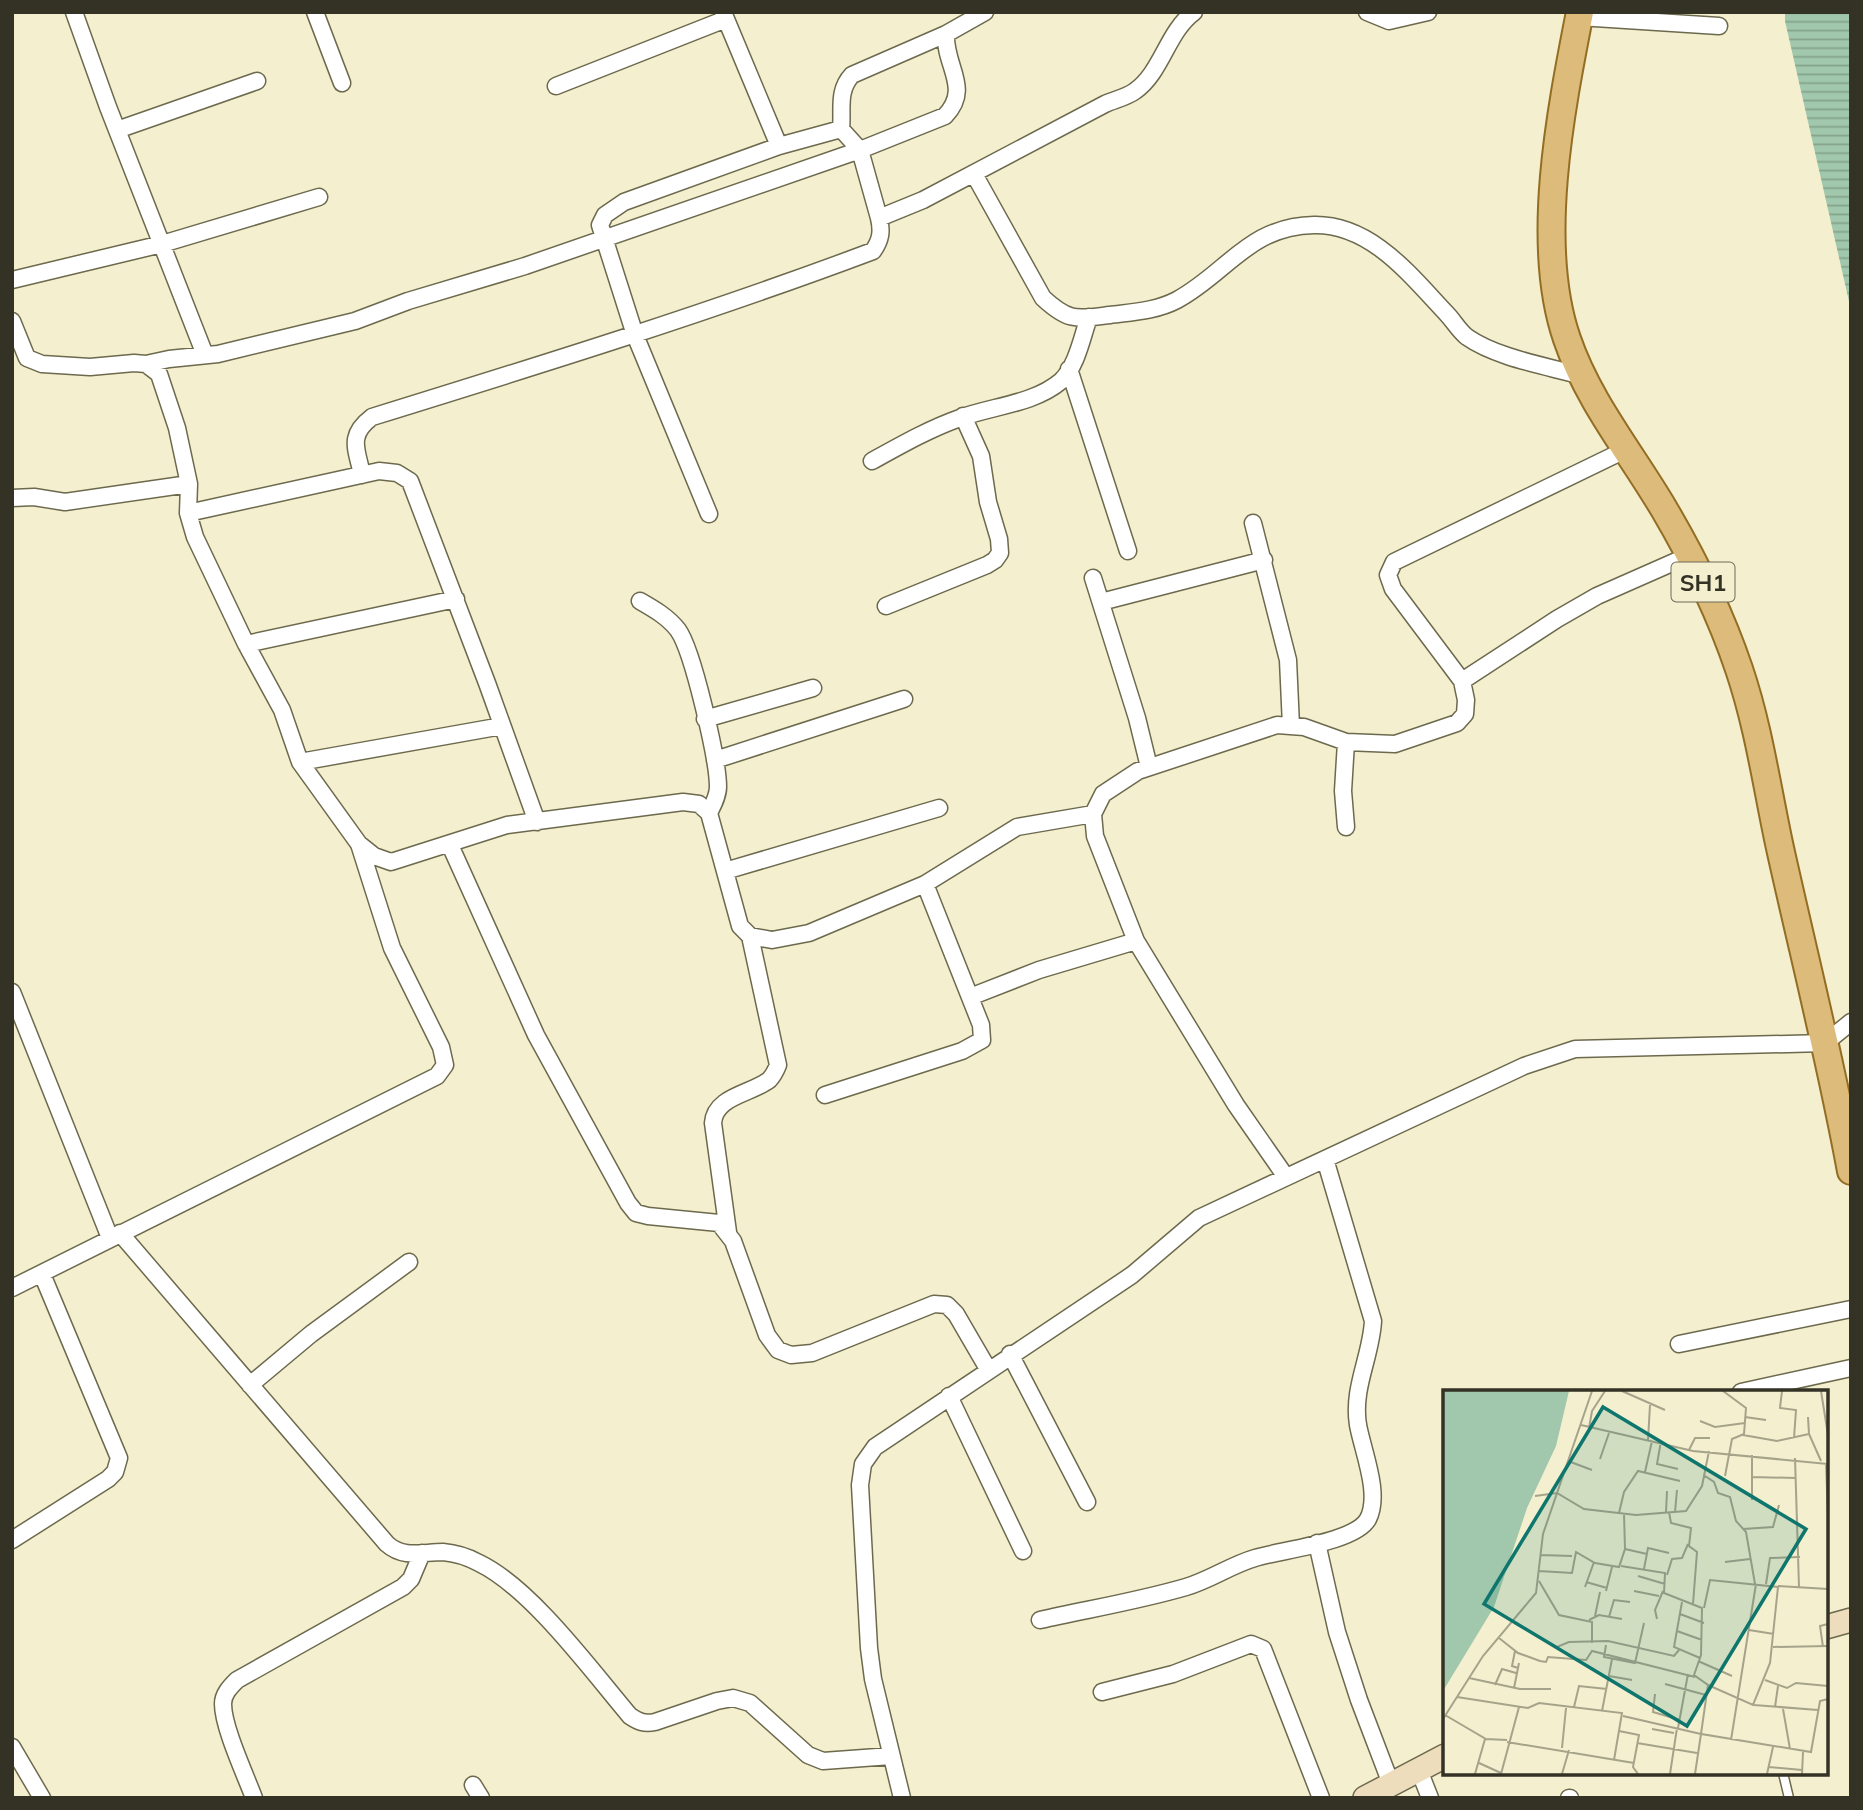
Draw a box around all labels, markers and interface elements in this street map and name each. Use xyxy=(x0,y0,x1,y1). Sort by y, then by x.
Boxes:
road number: SH1 xyxy=(1672,562,1734,602)
inset map xyxy=(1443,1390,1828,1775)

